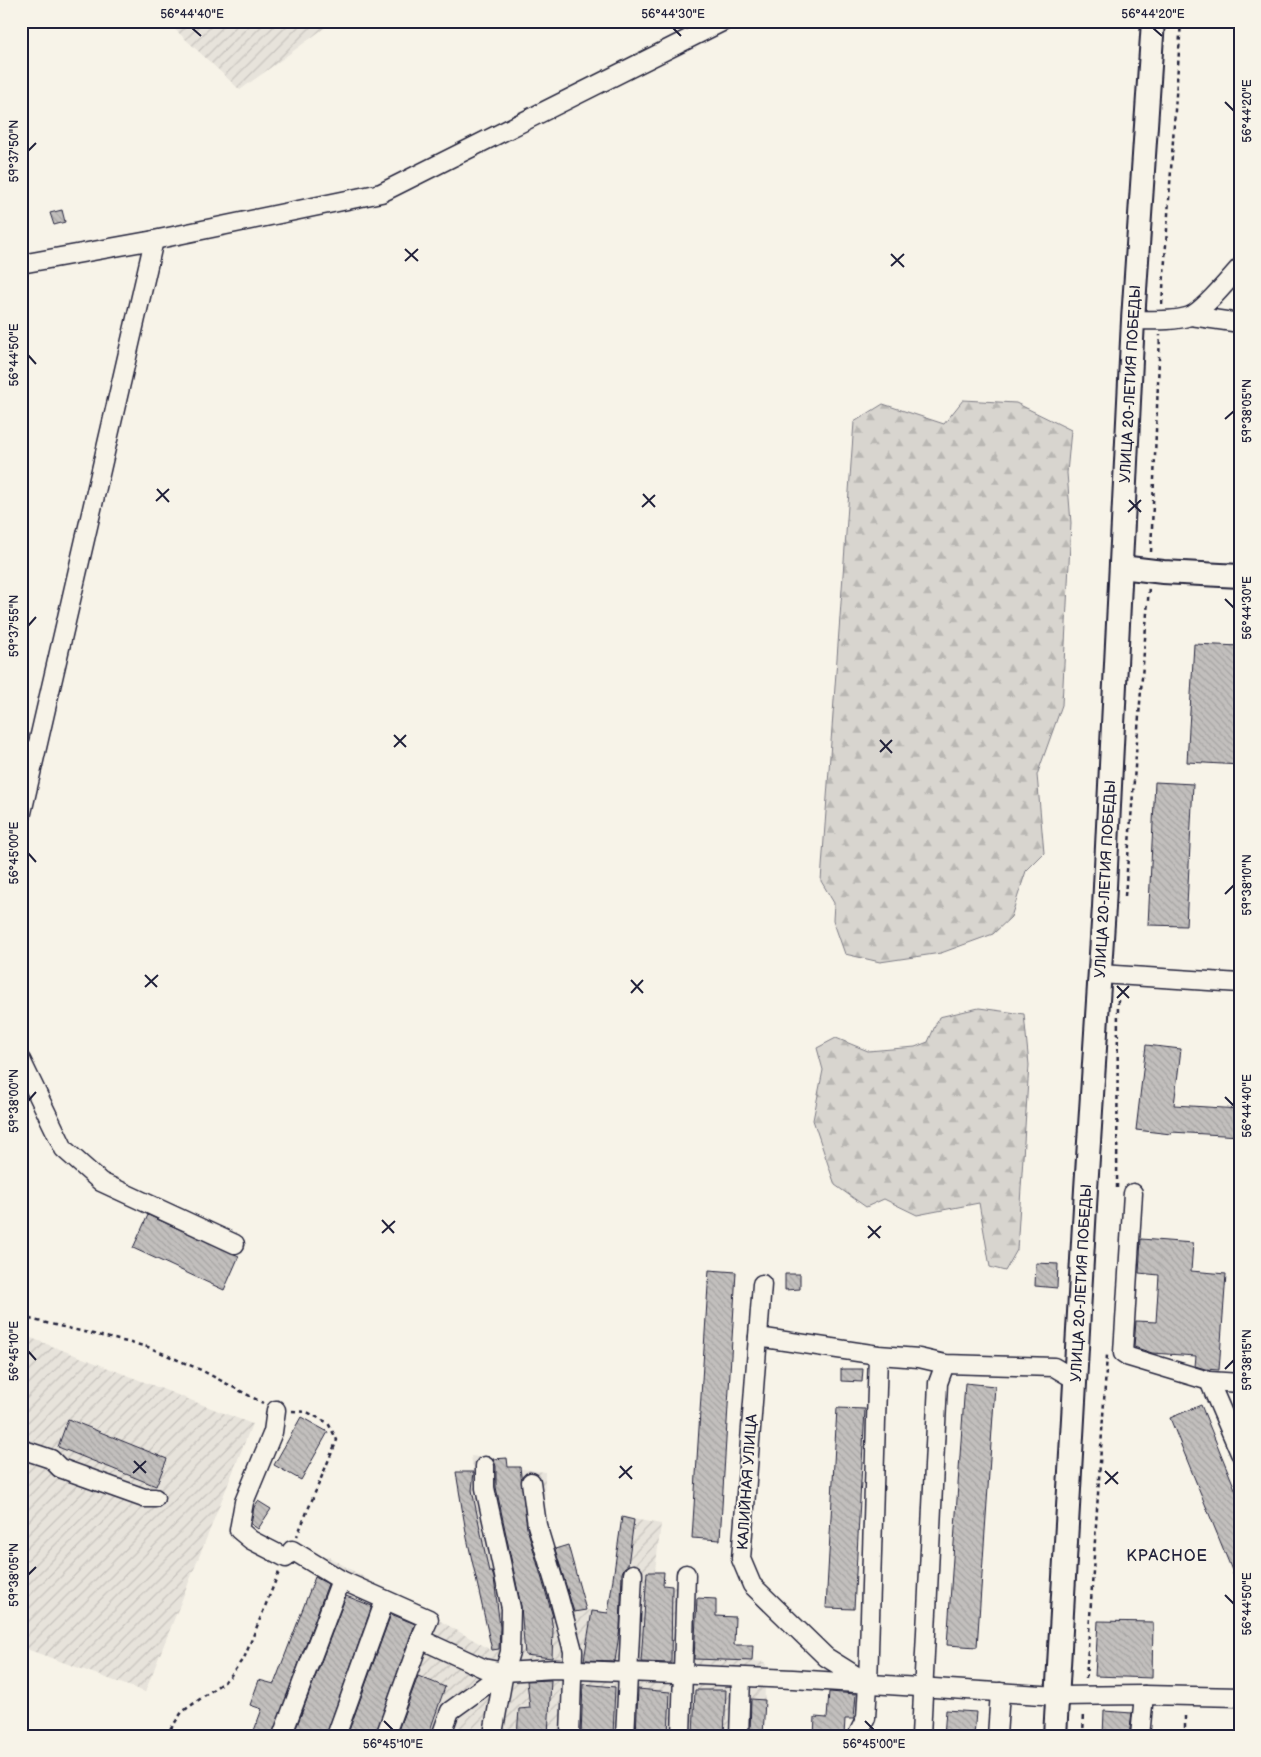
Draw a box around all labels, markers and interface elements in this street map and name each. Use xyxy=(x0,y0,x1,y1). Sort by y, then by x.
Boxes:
text: 56°44'40"E xyxy=(160,7,224,22)
text: 56°44'30"E xyxy=(641,7,705,22)
text: 56°44'20"E xyxy=(1121,7,1185,22)
text: 56°44'20"E xyxy=(1240,79,1255,143)
text: 59°37'50"N xyxy=(7,120,22,182)
street label: УЛИЦА 20-ЛЕТИЯ ПОБЕДЫ xyxy=(1116,285,1145,483)
text: 56°44'50"E xyxy=(7,323,22,387)
text: 59°38'05"N xyxy=(1240,379,1255,443)
text: 56°44'30"E xyxy=(1240,576,1255,640)
text: 59°37'55"N xyxy=(7,595,22,657)
street label: УЛИЦА 20-ЛЕТИЯ ПОБЕДЫ xyxy=(1091,780,1120,978)
text: 56°45'00"E xyxy=(7,821,22,884)
text: 59°38'10"N xyxy=(1240,854,1255,916)
text: 59°38'00"N xyxy=(7,1069,22,1133)
text: 56°44'40"E xyxy=(1240,1074,1255,1138)
street label: УЛИЦА 20-ЛЕТИЯ ПОБЕДЫ xyxy=(1067,1184,1096,1382)
text: 56°45'10"E xyxy=(7,1321,22,1381)
text: 59°38'15"N xyxy=(1240,1329,1255,1391)
street label: КАЛИЙНАЯ УЛИЦА xyxy=(733,1412,762,1551)
text: 59°38'05"N xyxy=(7,1543,22,1607)
district label: КРАСНОЕ xyxy=(1126,1547,1208,1566)
text: 56°44'50"E xyxy=(1240,1572,1255,1636)
text: 56°45'10"E xyxy=(363,1737,423,1752)
text: 56°45'00"E xyxy=(843,1737,906,1752)

